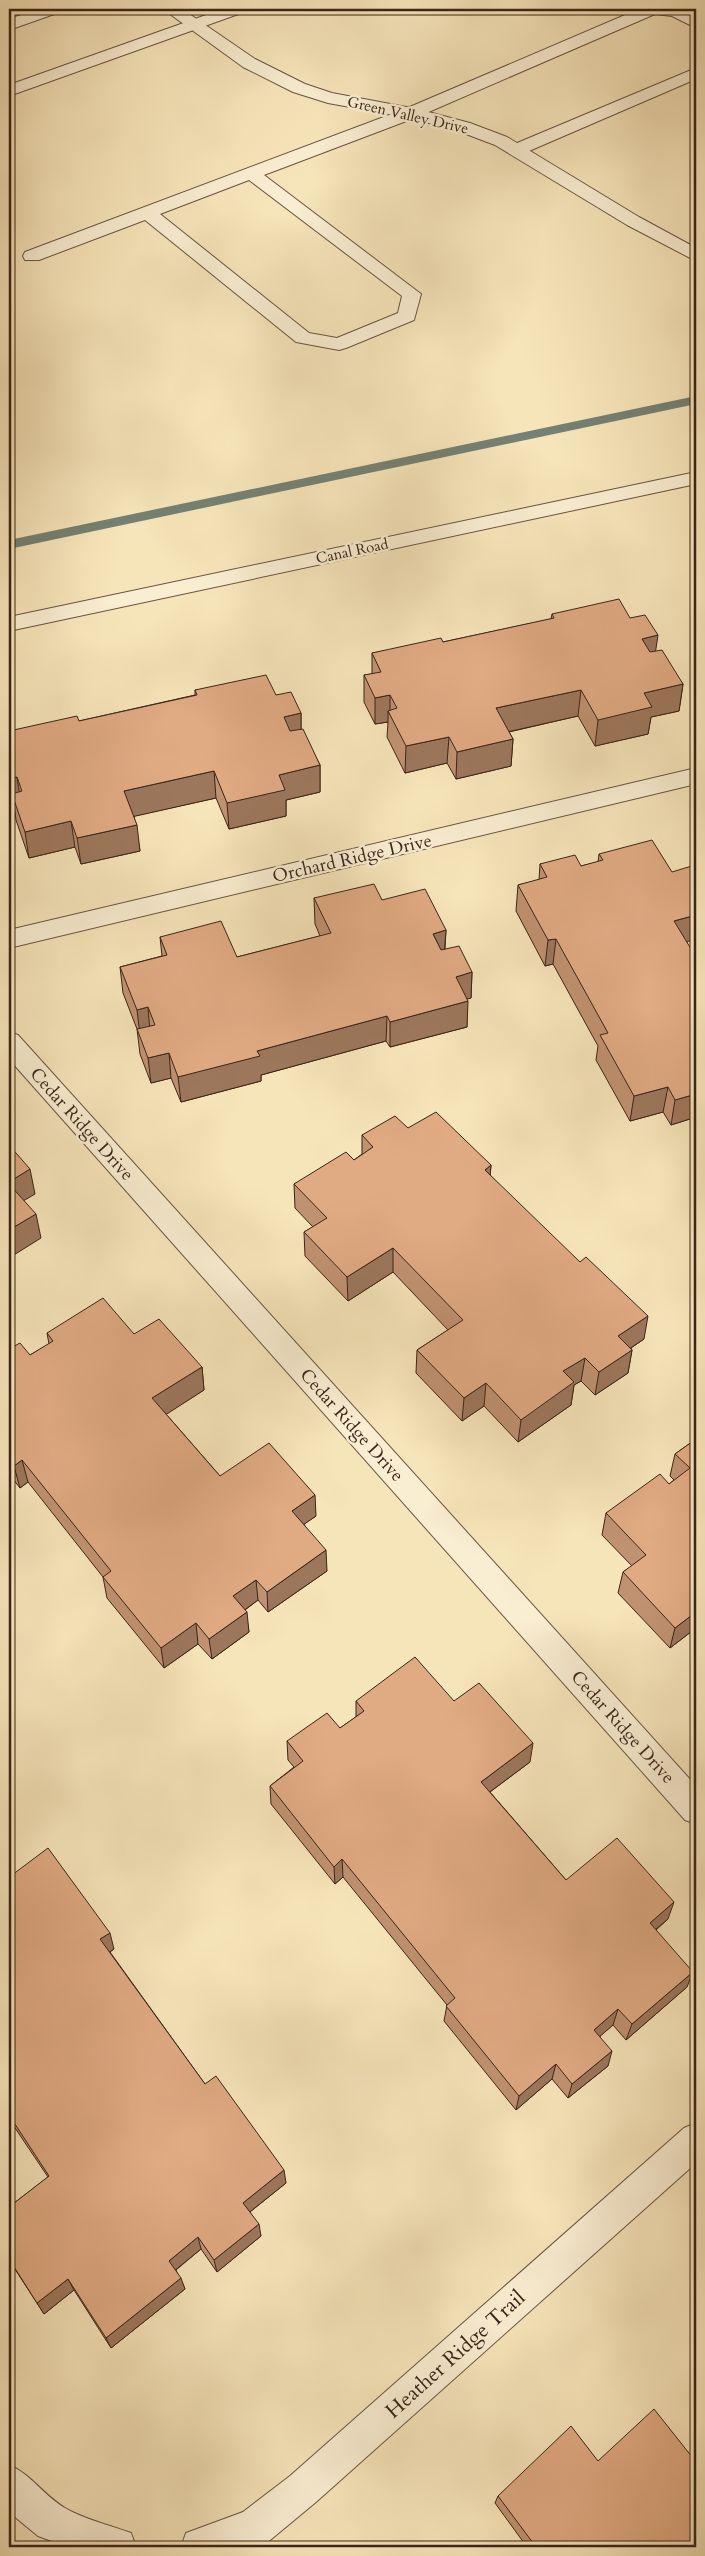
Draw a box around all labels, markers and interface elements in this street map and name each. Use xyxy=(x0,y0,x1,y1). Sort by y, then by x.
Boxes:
street label: Green Valley Drive xyxy=(345,91,471,139)
street label: Canal Road xyxy=(314,534,390,568)
street label: Orchard Ridge Drive xyxy=(270,828,434,889)
street label: Cedar Ridge Drive xyxy=(24,1062,139,1186)
street label: Cedar Ridge Drive xyxy=(294,1363,409,1487)
street label: Cedar Ridge Drive xyxy=(565,1665,680,1789)
street label: Heather Ridge Trail xyxy=(379,2284,532,2425)

